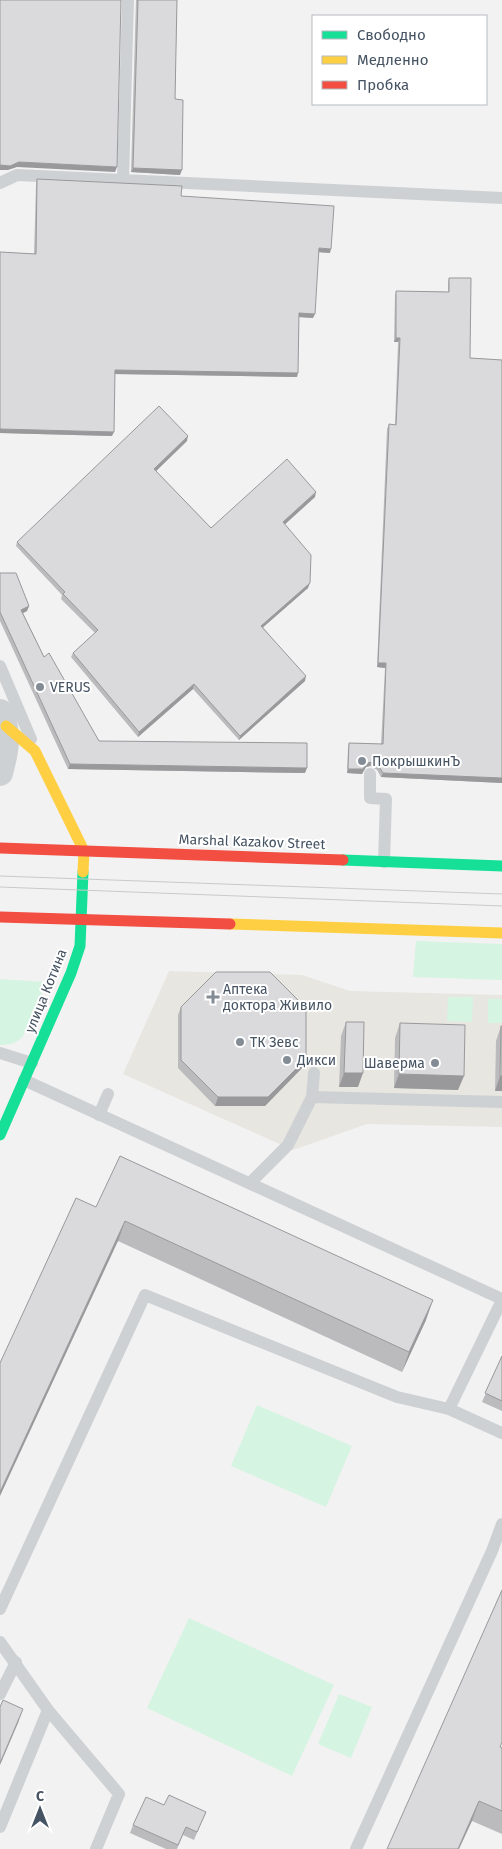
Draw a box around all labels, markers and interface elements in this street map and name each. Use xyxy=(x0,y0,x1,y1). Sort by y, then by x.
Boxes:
legend xyxy=(312,15,487,105)
text: Свободно xyxy=(357,26,426,44)
text: Медленно xyxy=(357,51,429,69)
text: Пробка xyxy=(357,76,409,94)
place label: VERUS xyxy=(50,679,91,696)
marker: VERUS xyxy=(34,681,46,693)
place label: ПокрышкинЪ xyxy=(372,753,461,770)
marker: ПокрышкинЪ xyxy=(356,755,368,767)
street label: Marshal Kazakov Street xyxy=(178,831,327,853)
street label: улица Котина xyxy=(21,946,71,1036)
place label: Аптека доктора Живило xyxy=(223,981,332,1014)
marker: Аптека доктора Живило xyxy=(207,991,219,1003)
place label: ТК Зевс xyxy=(250,1034,299,1051)
marker: ТК Зевс xyxy=(234,1036,246,1048)
place label: Дикси xyxy=(296,1052,336,1069)
marker: Дикси xyxy=(281,1054,293,1066)
place label: Шаверма xyxy=(364,1055,425,1072)
marker: Шаверма xyxy=(429,1057,441,1069)
north arrow xyxy=(15,1784,65,1834)
text: С xyxy=(36,1788,44,1805)

